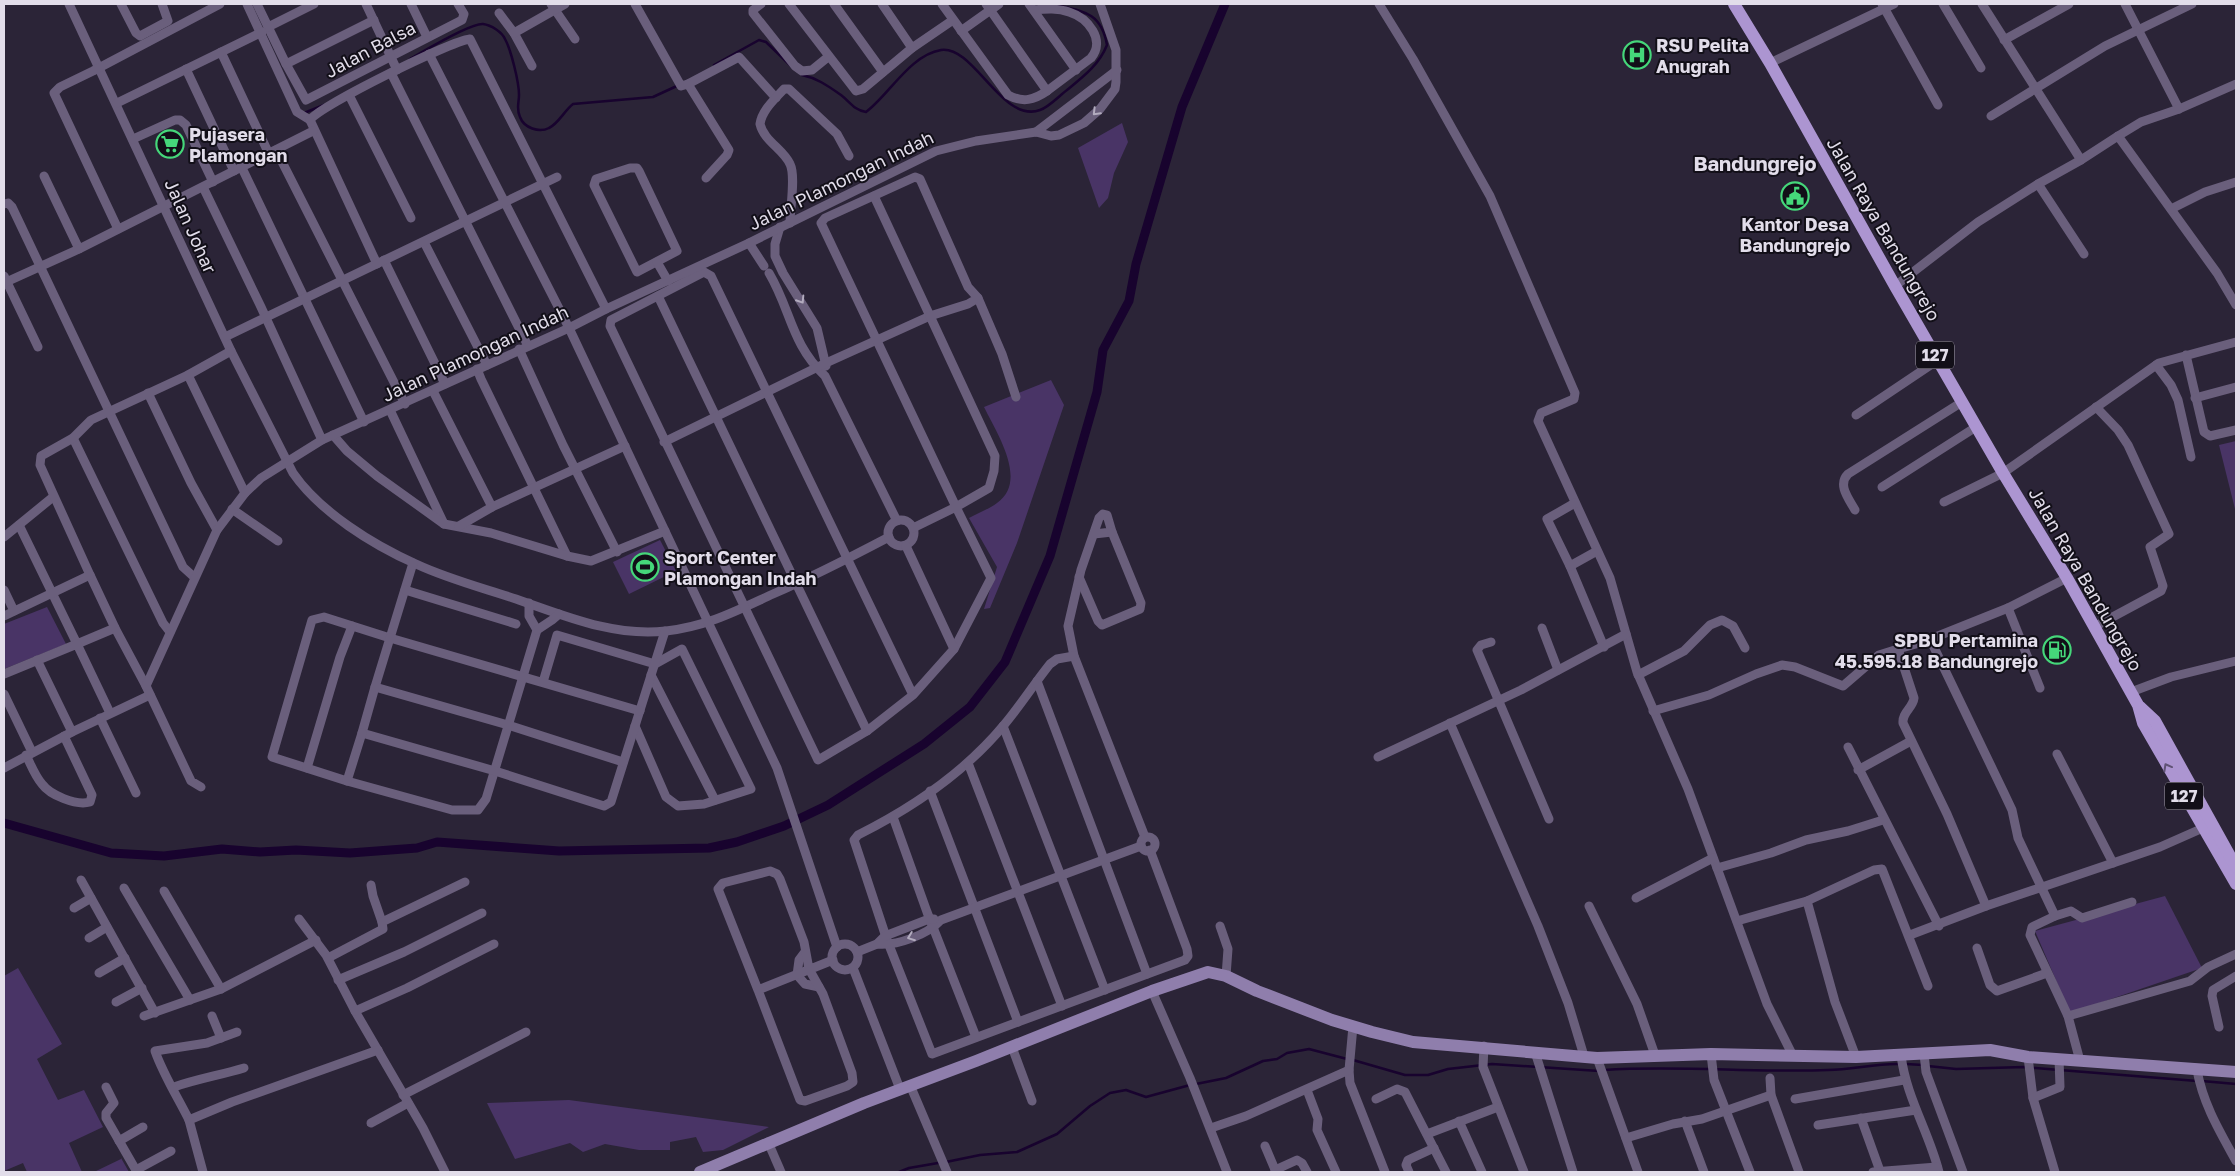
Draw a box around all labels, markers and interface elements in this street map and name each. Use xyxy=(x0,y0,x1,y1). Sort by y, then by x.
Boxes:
street label: Jalan Balsa xyxy=(321,16,419,82)
place label: RSU Pelita Anugrah xyxy=(1656,34,1749,77)
hospital icon: RSU Pelita Anugrah xyxy=(1622,40,1652,70)
one-way arrow xyxy=(1093,106,1102,115)
place label: Pujasera Plamongan xyxy=(189,123,287,166)
street label: Jalan Plamongan Indah xyxy=(745,126,937,234)
supermarket icon: Pujasera Plamongan xyxy=(155,129,185,159)
street label: Jalan Raya Bandungrejo xyxy=(1822,133,1946,325)
district label: Bandungrejo xyxy=(1693,151,1817,175)
street label: Jalan Johar xyxy=(160,176,222,276)
public building icon: Kantor Desa Bandungrejo xyxy=(1780,181,1810,211)
place label: Kantor Desa Bandungrejo xyxy=(1740,213,1851,256)
one-way arrow xyxy=(795,294,804,304)
street label: Jalan Plamongan Indah xyxy=(378,300,572,406)
road number: 127 xyxy=(1916,342,1954,368)
street label: Jalan Raya Bandungrejo xyxy=(2024,483,2148,675)
place label: Sport Center Plamongan Indah xyxy=(664,546,816,589)
sports icon: Sport Center Plamongan Indah xyxy=(630,552,660,582)
place label: SPBU Pertamina 45.595.18 Bandungrejo xyxy=(1835,629,2038,672)
fuel station icon: SPBU Pertamina 45.595.18 Bandungrejo xyxy=(2042,635,2072,665)
one-way arrow xyxy=(2164,763,2174,772)
road number: 127 xyxy=(2165,782,2203,809)
one-way arrow xyxy=(907,931,916,941)

